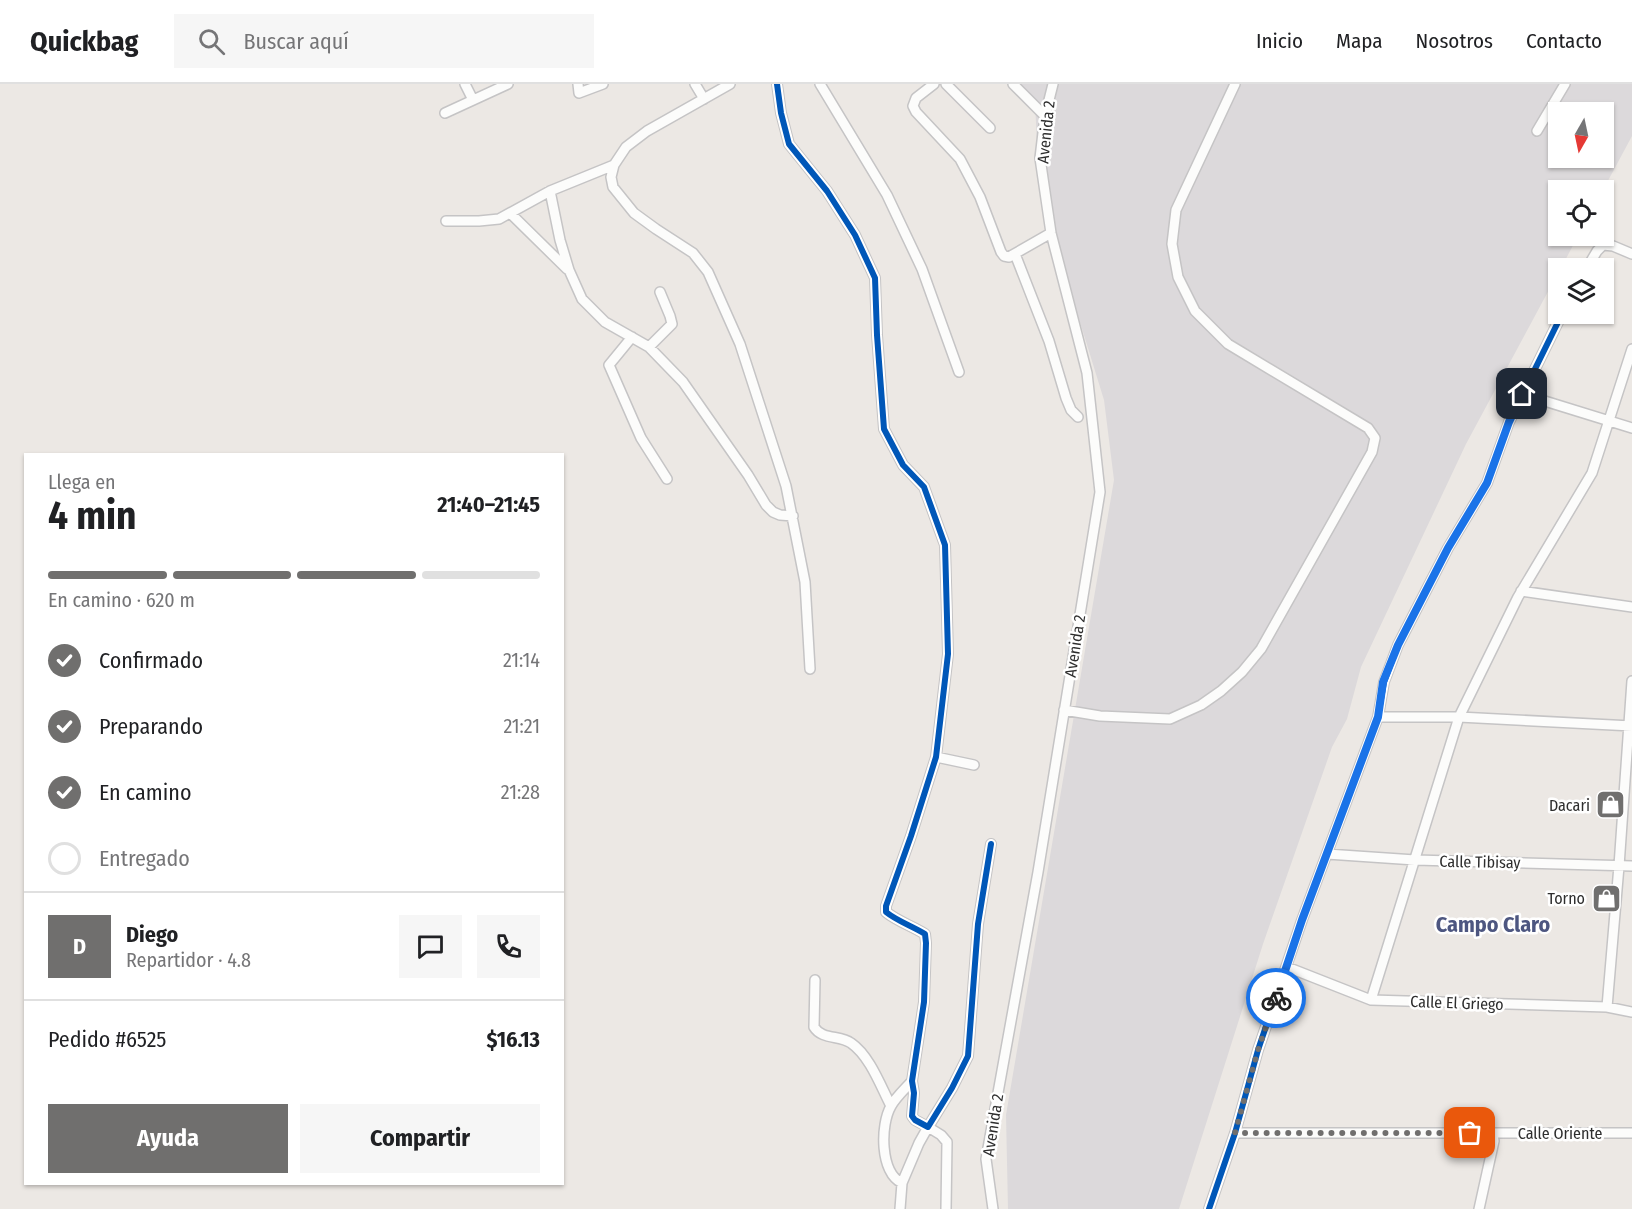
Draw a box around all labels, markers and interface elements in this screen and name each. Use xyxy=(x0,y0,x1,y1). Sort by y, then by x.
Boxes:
search box xyxy=(174,14,594,68)
text: Quickbag xyxy=(30,25,138,58)
icon: search xyxy=(195,25,228,58)
text: Buscar aquí xyxy=(243,28,349,55)
text: Inicio xyxy=(1256,28,1303,54)
text: Mapa xyxy=(1336,28,1383,54)
text: Nosotros xyxy=(1416,28,1493,54)
text: Contacto xyxy=(1526,28,1602,54)
street label: Avenida 2 xyxy=(1033,100,1059,164)
north arrow xyxy=(1548,102,1614,168)
map controls xyxy=(1548,102,1614,324)
button: locate xyxy=(1548,180,1614,246)
button: layers xyxy=(1548,258,1614,324)
pin xyxy=(1496,368,1547,419)
icon: home xyxy=(1505,377,1538,410)
text: Llega en xyxy=(48,470,116,494)
text: 21:40–21:45 xyxy=(437,491,540,518)
text: 4 min xyxy=(48,493,136,539)
text: En camino · 620 m xyxy=(48,588,195,612)
street label: Avenida 2 xyxy=(1061,613,1089,679)
icon: check xyxy=(48,644,81,677)
text: Confirmado xyxy=(99,647,203,674)
text: 21:14 xyxy=(503,648,540,672)
icon: check xyxy=(48,710,81,743)
text: Preparando xyxy=(99,713,203,740)
text: 21:21 xyxy=(503,714,540,738)
icon: check xyxy=(48,776,81,809)
text: En camino xyxy=(99,779,191,806)
text: 21:28 xyxy=(501,780,540,804)
shop icon: Dacari xyxy=(1595,789,1627,821)
place label: Dacari xyxy=(1549,796,1590,815)
text: Entregado xyxy=(99,845,190,872)
street label: Calle Tibisay xyxy=(1439,852,1522,872)
shop icon: Torno xyxy=(1590,882,1622,914)
place label: Torno xyxy=(1548,889,1585,908)
district label: Campo Claro xyxy=(1436,911,1551,938)
button: chat xyxy=(399,915,462,978)
button: phone xyxy=(477,915,540,978)
text: Diego xyxy=(126,921,178,948)
text: D xyxy=(73,933,86,960)
text: Repartidor · 4.8 xyxy=(126,948,251,972)
courier xyxy=(1246,968,1306,1028)
icon: bike xyxy=(1260,982,1293,1015)
street label: Calle El Griego xyxy=(1410,992,1504,1014)
text: Pedido #6525 xyxy=(48,1026,166,1053)
text: $16.13 xyxy=(486,1026,540,1053)
street label: Avenida 2 xyxy=(979,1092,1007,1158)
button: Ayuda xyxy=(48,1104,288,1173)
button: Compartir xyxy=(300,1104,540,1173)
pin xyxy=(1444,1107,1495,1158)
icon: bag xyxy=(1453,1116,1486,1149)
street label: Calle Oriente xyxy=(1518,1124,1602,1143)

